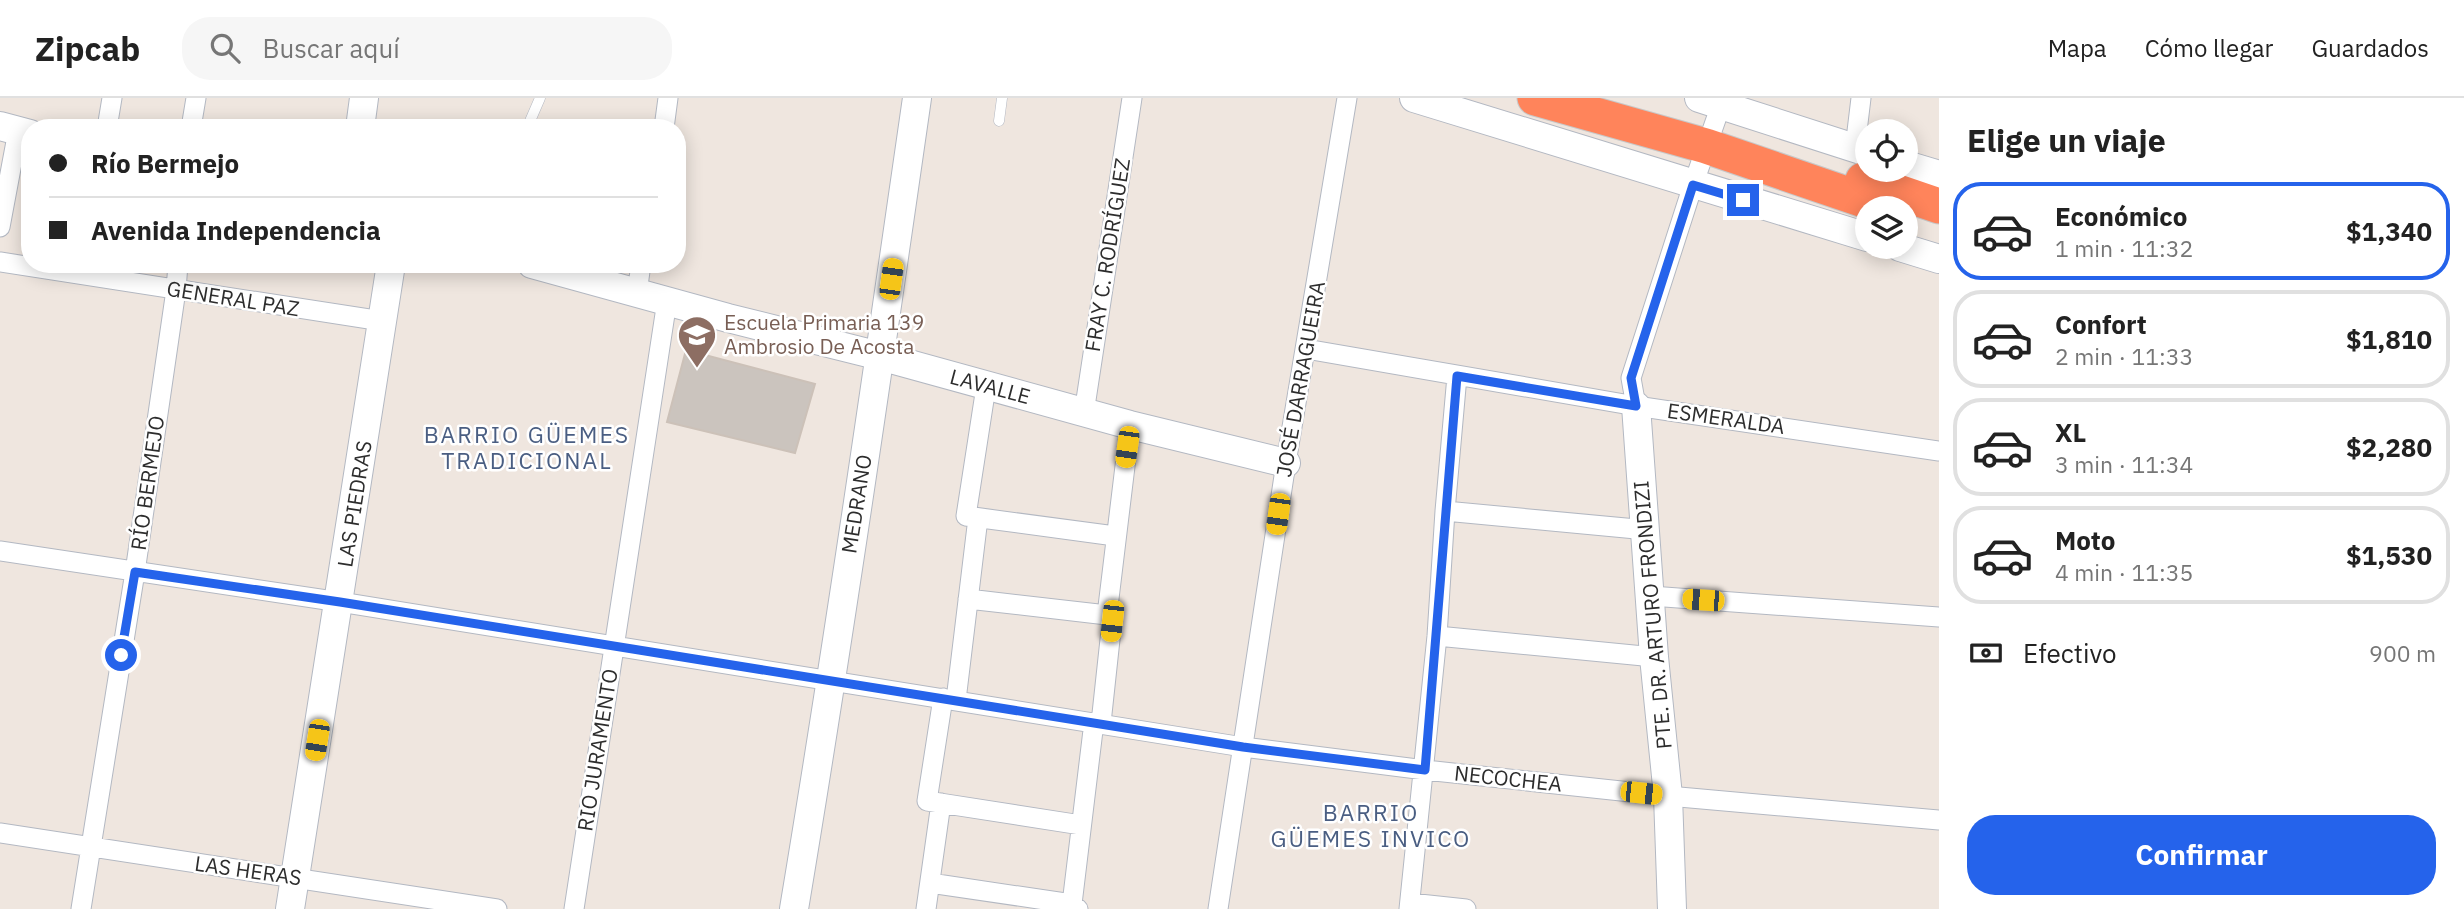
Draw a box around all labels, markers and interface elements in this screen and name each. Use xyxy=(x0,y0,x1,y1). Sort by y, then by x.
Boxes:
search box xyxy=(182,17,672,80)
text: Zipcab xyxy=(35,27,140,70)
icon: search xyxy=(206,29,244,67)
text: Buscar aquí xyxy=(262,31,400,65)
text: Mapa xyxy=(2048,32,2107,64)
text: Cómo llegar xyxy=(2145,32,2273,64)
text: Guardados xyxy=(2311,32,2429,64)
map controls xyxy=(1855,119,1918,259)
button: locate xyxy=(1855,119,1918,182)
text: Elige un viaje xyxy=(1967,119,2166,161)
text: Río Bermejo xyxy=(91,146,239,180)
street label: FRAY C. RODRÍGUEZ xyxy=(1078,156,1136,354)
route end xyxy=(1727,184,1759,216)
button: layers xyxy=(1855,196,1918,259)
text: Económico xyxy=(2055,199,2187,233)
icon: car xyxy=(1971,200,2034,263)
text: Avenida Independencia xyxy=(91,213,381,247)
text: $1,340 xyxy=(2346,214,2432,248)
text: 1 min · 11:32 xyxy=(2055,233,2193,263)
car xyxy=(878,257,905,301)
street label: GENERAL PAZ xyxy=(165,274,301,322)
street label: JOSÉ DARRAGUEIRA xyxy=(1269,279,1331,479)
text: Confort xyxy=(2055,307,2147,341)
place label: Escuela Primaria 139 Ambrosio De Acosta xyxy=(724,308,924,360)
icon: car xyxy=(1971,308,2034,371)
school or university icon: Escuela Primaria 139 Ambrosio De Acosta xyxy=(676,314,718,369)
text: $1,810 xyxy=(2346,322,2432,356)
text: 2 min · 11:33 xyxy=(2055,341,2193,371)
street label: LAVALLE xyxy=(947,362,1034,410)
street label: ESMERALDA xyxy=(1666,396,1787,440)
street label: RÍO BERMEJO xyxy=(124,414,170,552)
text: XL xyxy=(2055,415,2086,449)
icon: car xyxy=(1971,416,2034,479)
district label: BARRIO GÜEMES TRADICIONAL xyxy=(424,419,630,475)
car xyxy=(1114,425,1141,469)
text: $2,280 xyxy=(2346,430,2432,464)
street label: LAS PIEDRAS xyxy=(330,438,378,569)
text: 3 min · 11:34 xyxy=(2055,449,2193,479)
street label: MEDRANO xyxy=(834,452,878,555)
street label: PTE. DR. ARTURO FRONDIZI xyxy=(1626,480,1678,750)
car xyxy=(1265,492,1292,536)
text: Moto xyxy=(2055,523,2115,557)
icon: car xyxy=(1971,524,2034,587)
text: $1,530 xyxy=(2346,538,2432,572)
text: 4 min · 11:35 xyxy=(2055,557,2193,587)
car xyxy=(1682,588,1725,612)
car xyxy=(1100,599,1125,643)
icon: cash xyxy=(1967,634,2005,672)
text: Efectivo xyxy=(2023,636,2117,670)
text: 900 m xyxy=(2369,638,2436,668)
route start xyxy=(105,639,137,671)
street label: RIO JURAMENTO xyxy=(570,667,624,833)
car xyxy=(304,718,331,762)
street label: NECOCHEA xyxy=(1453,758,1563,798)
car xyxy=(1620,780,1663,806)
district label: BARRIO GÜEMES INVICO xyxy=(1271,797,1471,853)
button: Confirmar xyxy=(1967,815,2436,895)
street label: LAS HERAS xyxy=(193,849,303,891)

